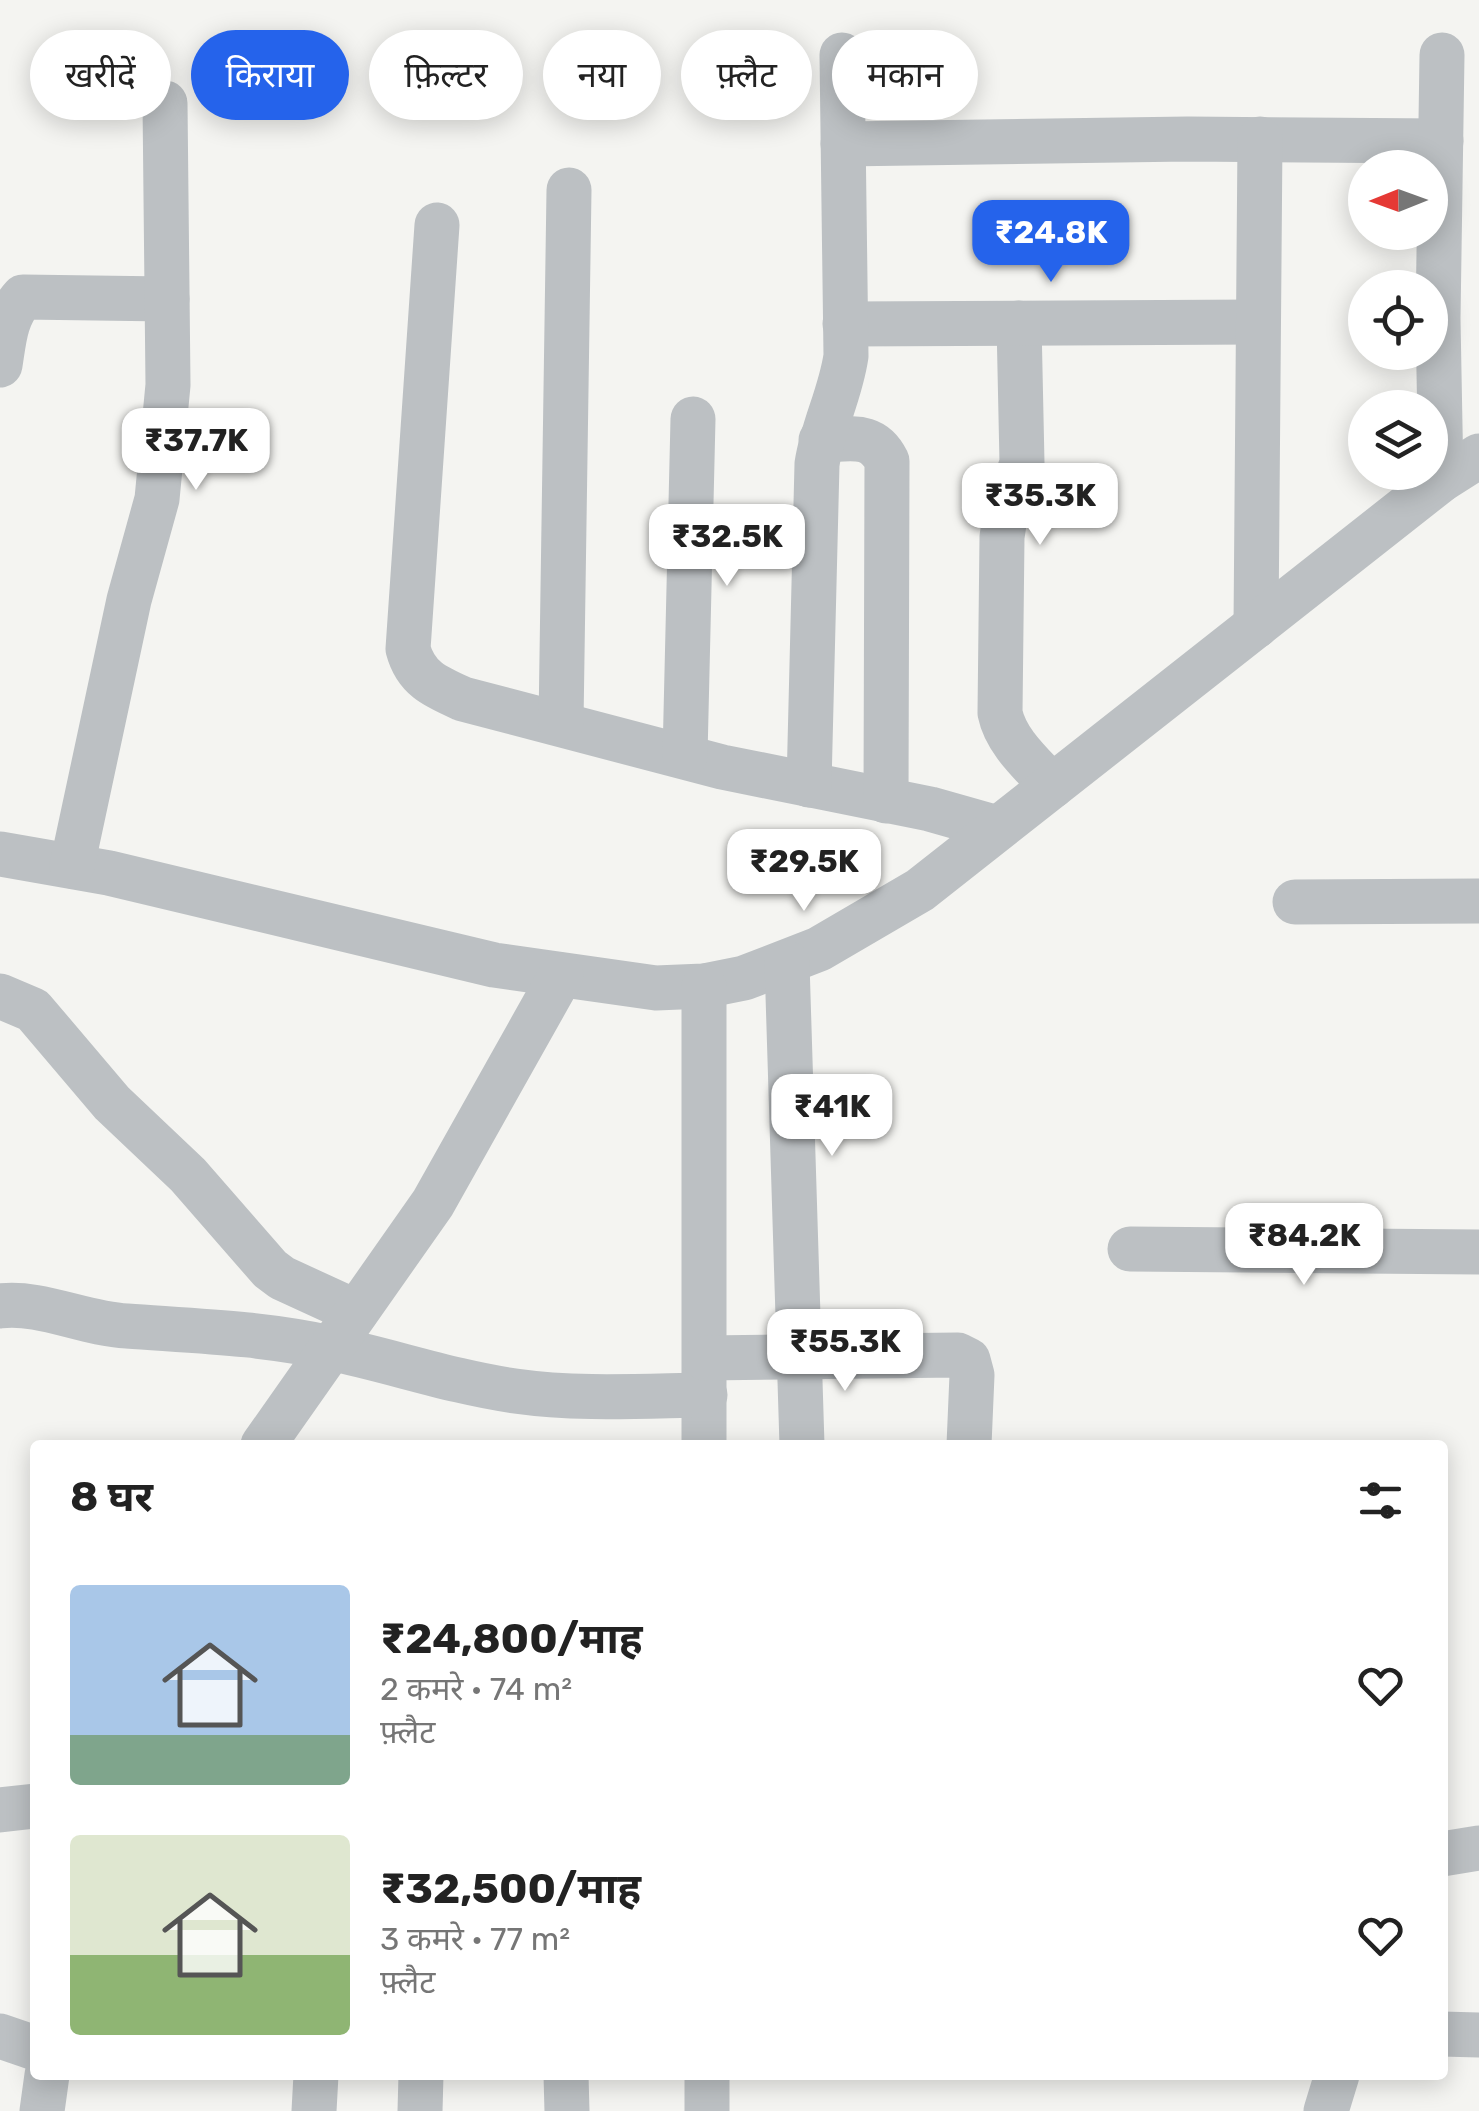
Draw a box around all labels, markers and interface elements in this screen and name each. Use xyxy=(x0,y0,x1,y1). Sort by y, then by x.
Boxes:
chip: खरीदें xyxy=(30,30,171,120)
chip: किराया xyxy=(191,30,349,120)
chip: फ़िल्टर xyxy=(369,30,523,120)
chip: नया xyxy=(543,30,661,120)
chip: फ़्लैट xyxy=(681,30,812,120)
chip: मकान xyxy=(832,30,978,120)
north arrow xyxy=(1348,150,1448,250)
map controls xyxy=(1348,150,1448,490)
pin: ₹24.8K xyxy=(970,200,1132,285)
text: ₹24.8K xyxy=(994,213,1108,251)
button: locate xyxy=(1348,270,1448,370)
button: layers xyxy=(1348,390,1448,490)
pin: ₹37.7K xyxy=(115,408,277,493)
text: ₹37.7K xyxy=(144,421,248,459)
pin: ₹35.3K xyxy=(959,463,1121,548)
text: ₹35.3K xyxy=(984,476,1096,514)
pin: ₹32.5K xyxy=(646,504,808,589)
text: ₹32.5K xyxy=(671,517,783,555)
pin: ₹29.5K xyxy=(723,829,885,914)
text: ₹29.5K xyxy=(749,842,859,880)
pin: ₹41K xyxy=(773,1074,891,1159)
text: ₹41K xyxy=(793,1087,871,1125)
pin: ₹84.2K xyxy=(1223,1203,1385,1288)
text: ₹84.2K xyxy=(1247,1216,1361,1254)
pin: ₹55.3K xyxy=(764,1309,926,1394)
text: ₹55.3K xyxy=(789,1322,901,1360)
text: 8 घर xyxy=(70,1472,153,1522)
icon: filters xyxy=(1353,1473,1408,1528)
text: ₹24,800/माह xyxy=(380,1614,643,1664)
icon: home xyxy=(150,1625,270,1745)
icon: heart xyxy=(1353,1658,1408,1713)
text: 2 कमरे · 74 m² xyxy=(380,1670,572,1708)
text: फ़्लैट xyxy=(380,1713,435,1751)
text: ₹32,500/माह xyxy=(380,1864,641,1914)
icon: home xyxy=(150,1875,270,1995)
icon: heart xyxy=(1353,1908,1408,1963)
text: 3 कमरे · 77 m² xyxy=(380,1920,570,1958)
text: फ़्लैट xyxy=(380,1963,435,2001)

